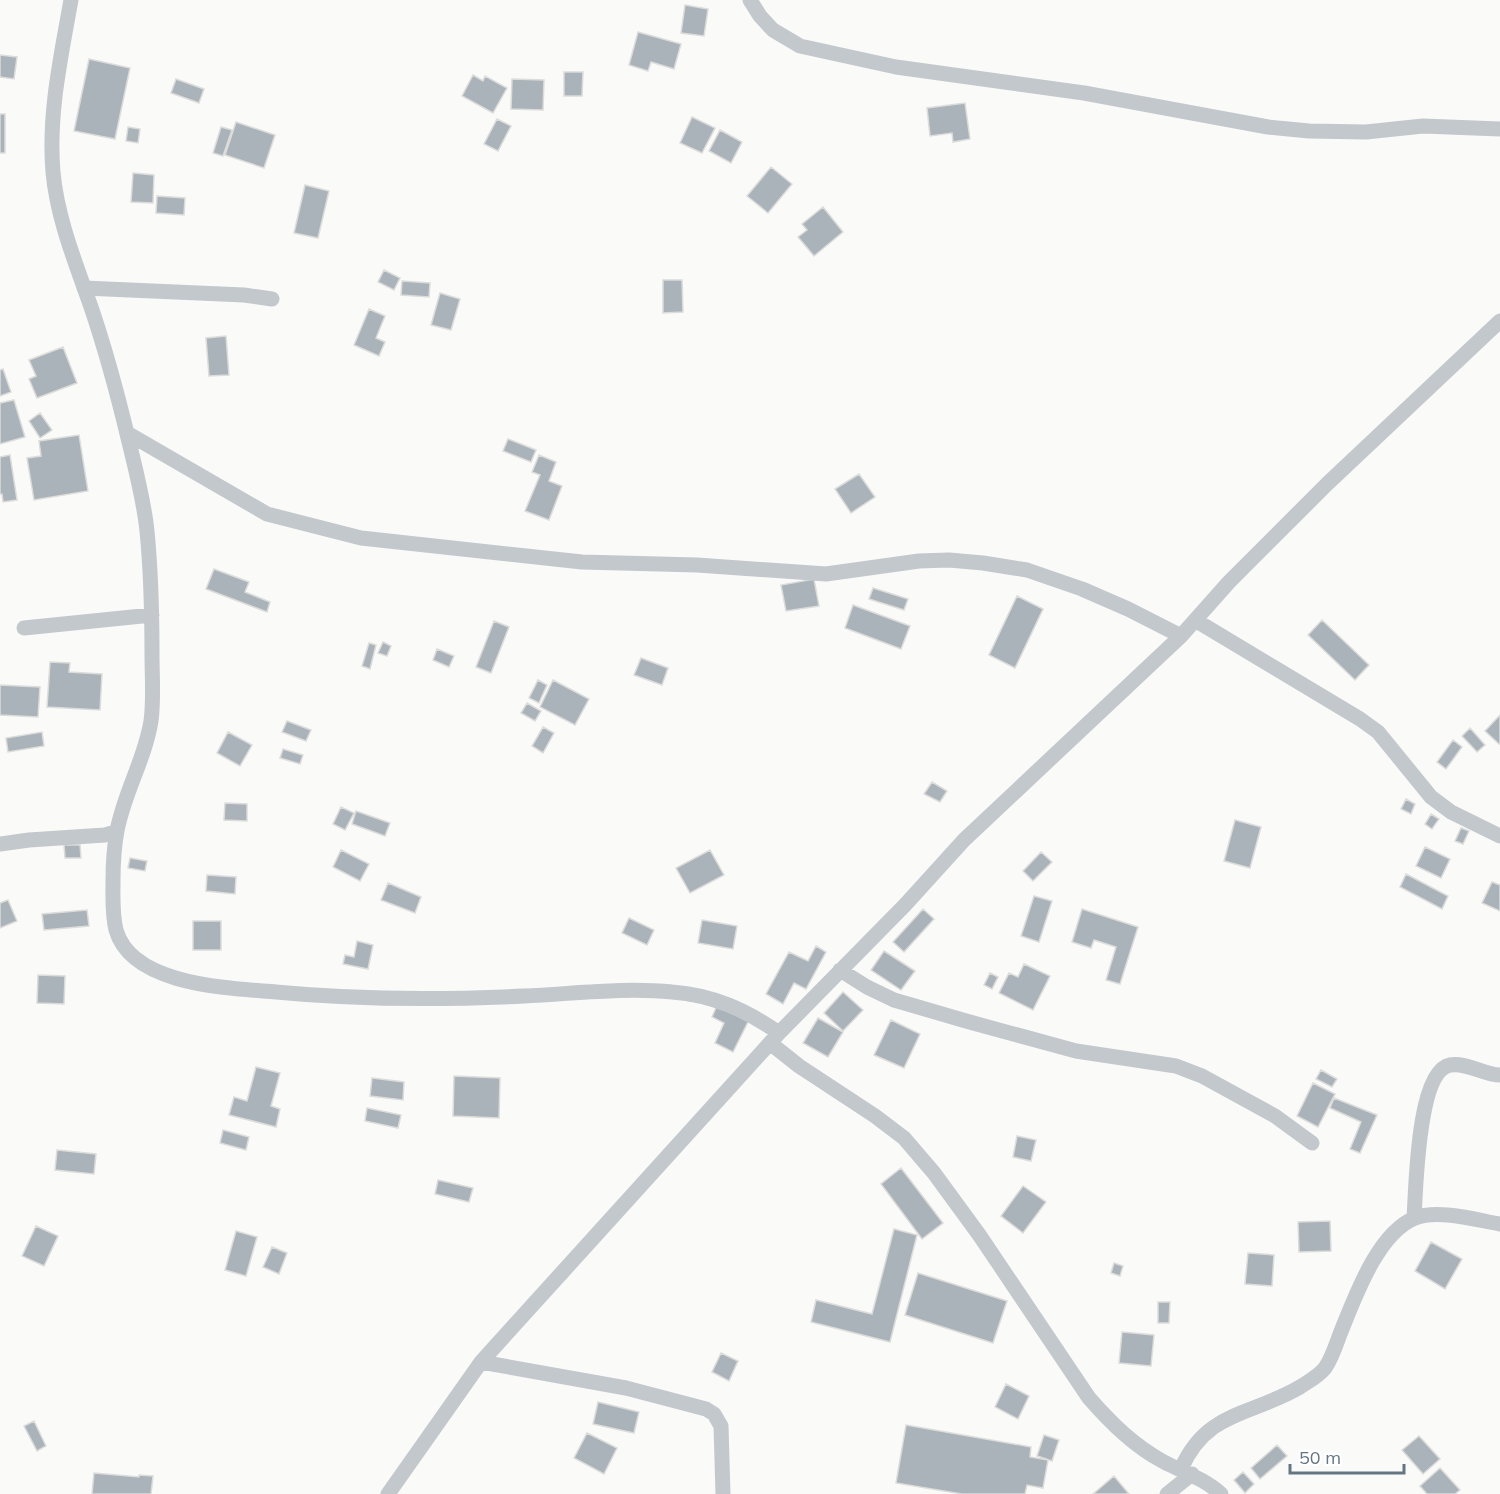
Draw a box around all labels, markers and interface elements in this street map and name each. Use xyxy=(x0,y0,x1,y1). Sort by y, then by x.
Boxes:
scale bar xyxy=(1290,1437,1404,1475)
text: 50 m xyxy=(1299,1446,1341,1469)

